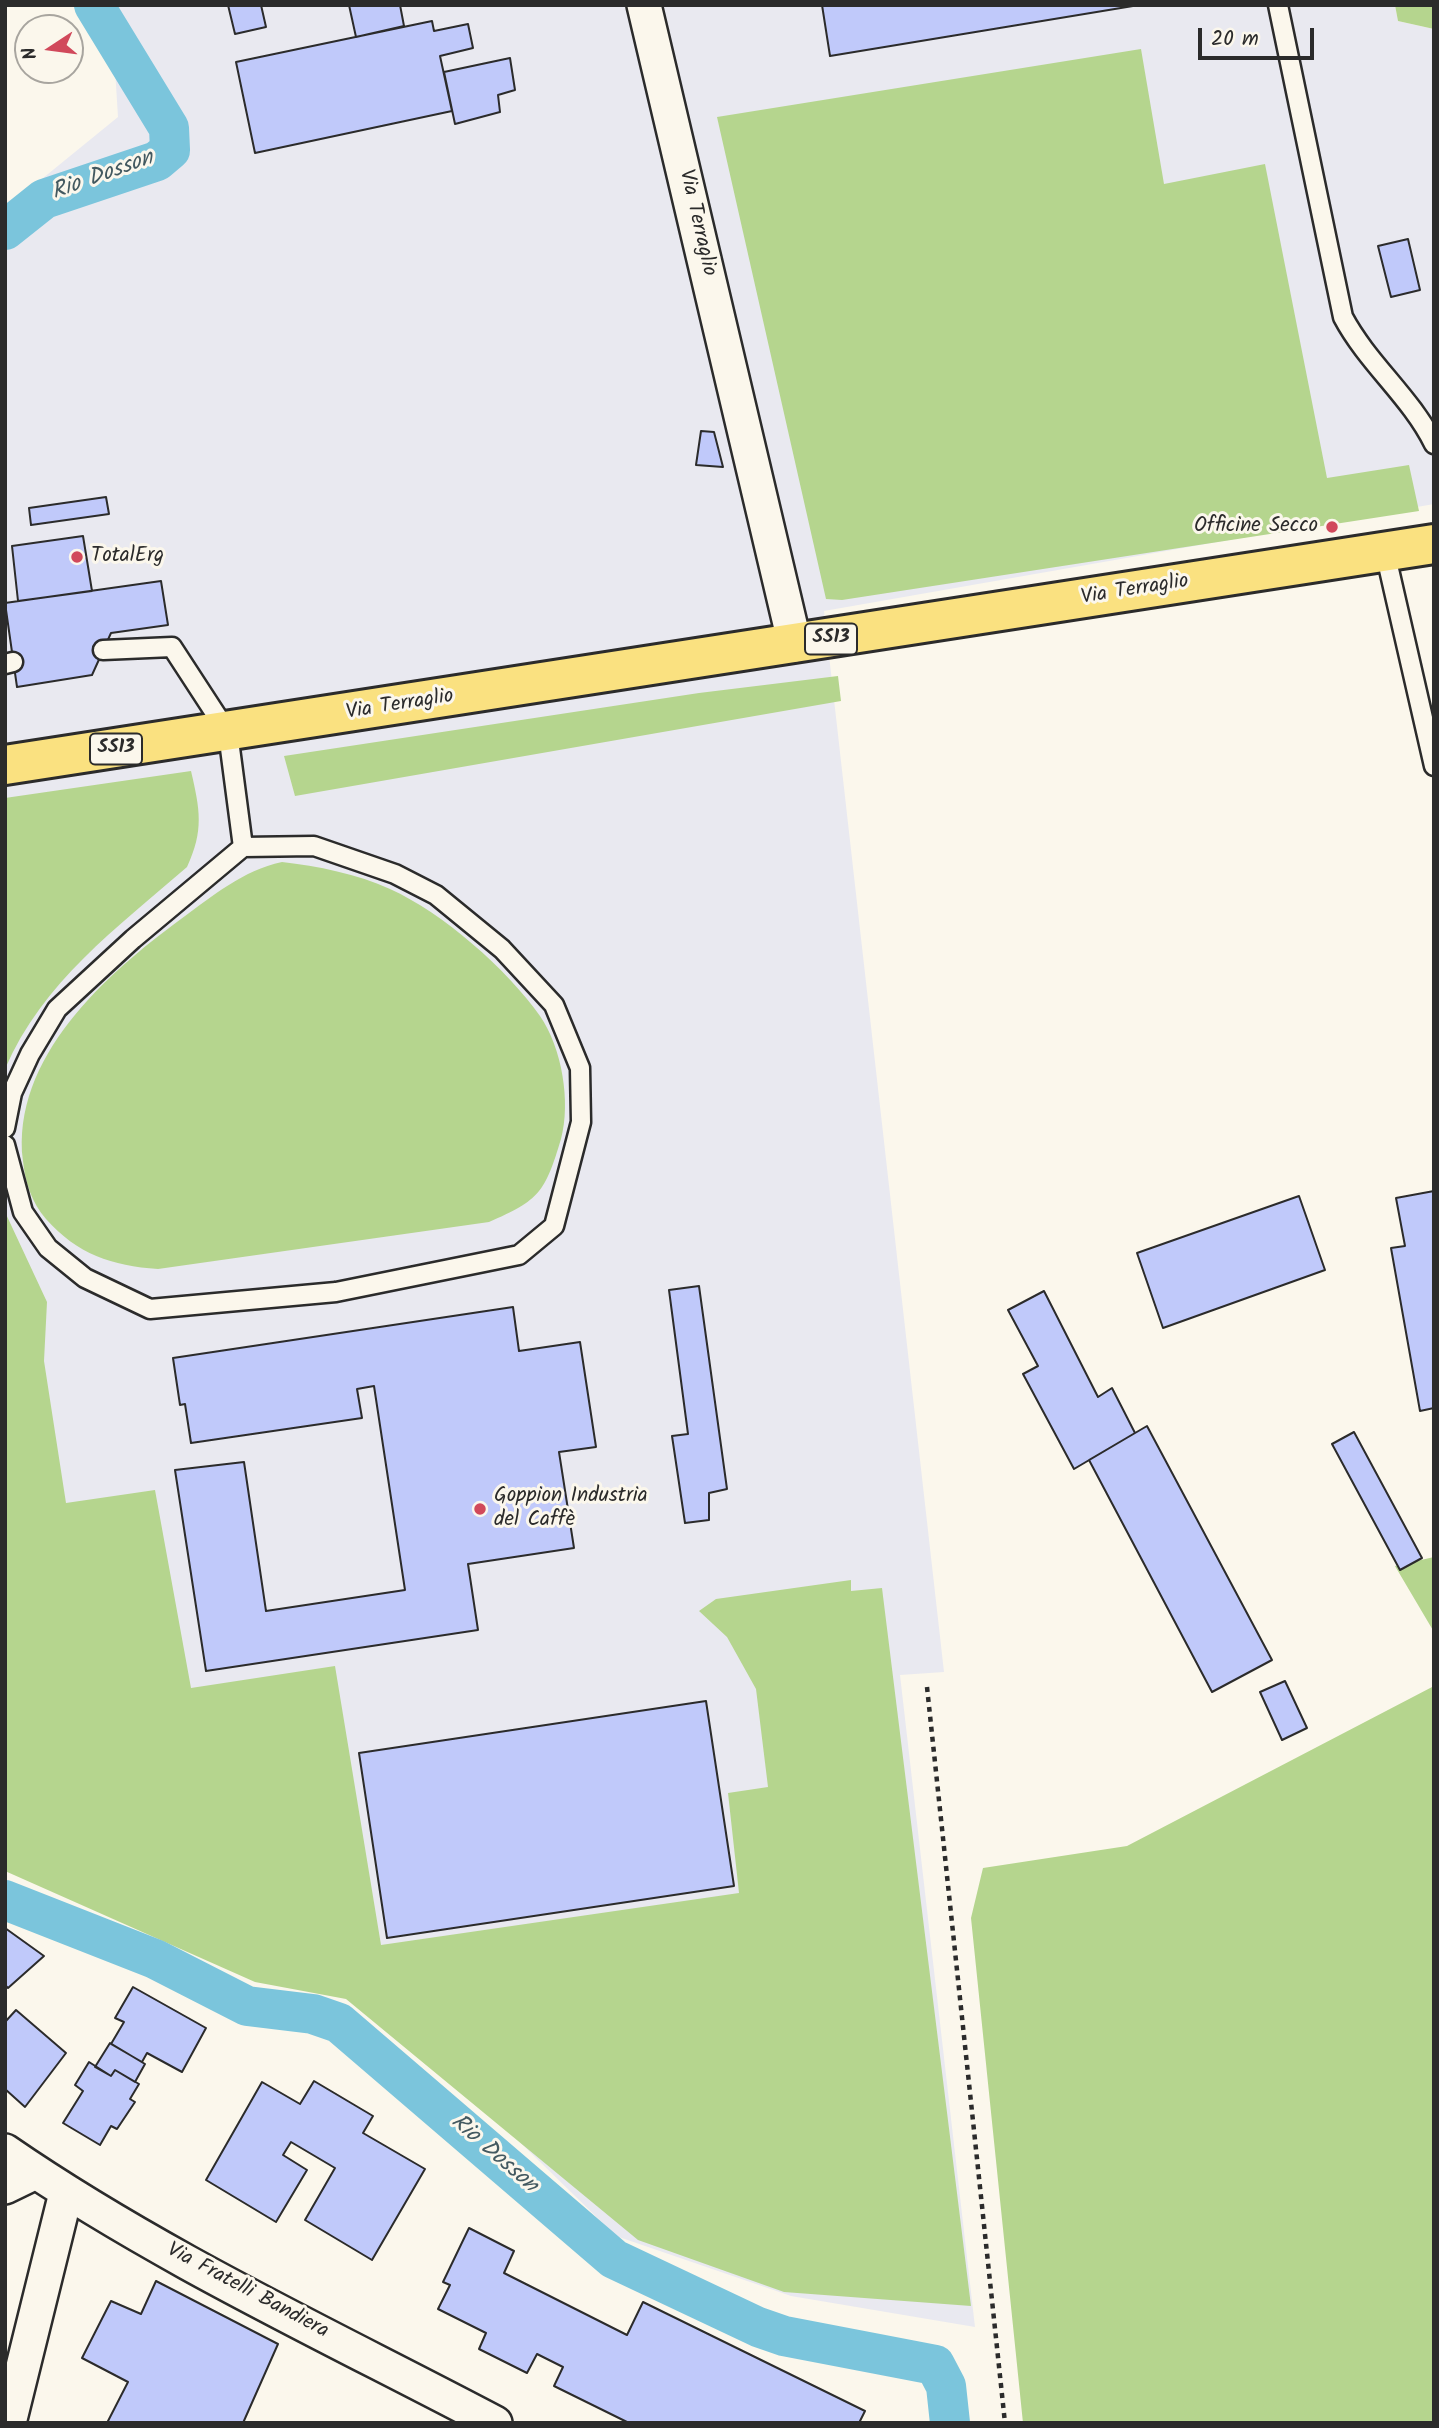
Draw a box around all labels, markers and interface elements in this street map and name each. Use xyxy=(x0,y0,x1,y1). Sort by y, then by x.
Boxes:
north arrow xyxy=(14,14,84,84)
scale bar xyxy=(1201,14,1316,58)
text: 20 m xyxy=(1211,23,1259,56)
text: N xyxy=(15,44,46,62)
water label: Rio Dosson xyxy=(48,146,158,208)
street label: Via Terraglio xyxy=(672,167,720,279)
place label: Officine Secco xyxy=(1194,514,1318,540)
marker: Officine Secco xyxy=(1324,519,1340,535)
place label: TotalErg xyxy=(91,544,164,570)
marker: TotalErg xyxy=(69,549,85,565)
street label: Via Terraglio xyxy=(1079,570,1191,612)
road number: SS13 xyxy=(805,624,857,654)
street label: Via Terraglio xyxy=(344,685,456,727)
road number: SS13 xyxy=(90,734,142,764)
place label: Goppion Industria del Caffè xyxy=(494,1484,648,1534)
marker: Goppion Industria del Caffè xyxy=(472,1501,488,1517)
water label: Rio Dosson xyxy=(444,2110,542,2200)
street label: Via Fratelli Bandiera xyxy=(162,2239,332,2345)

